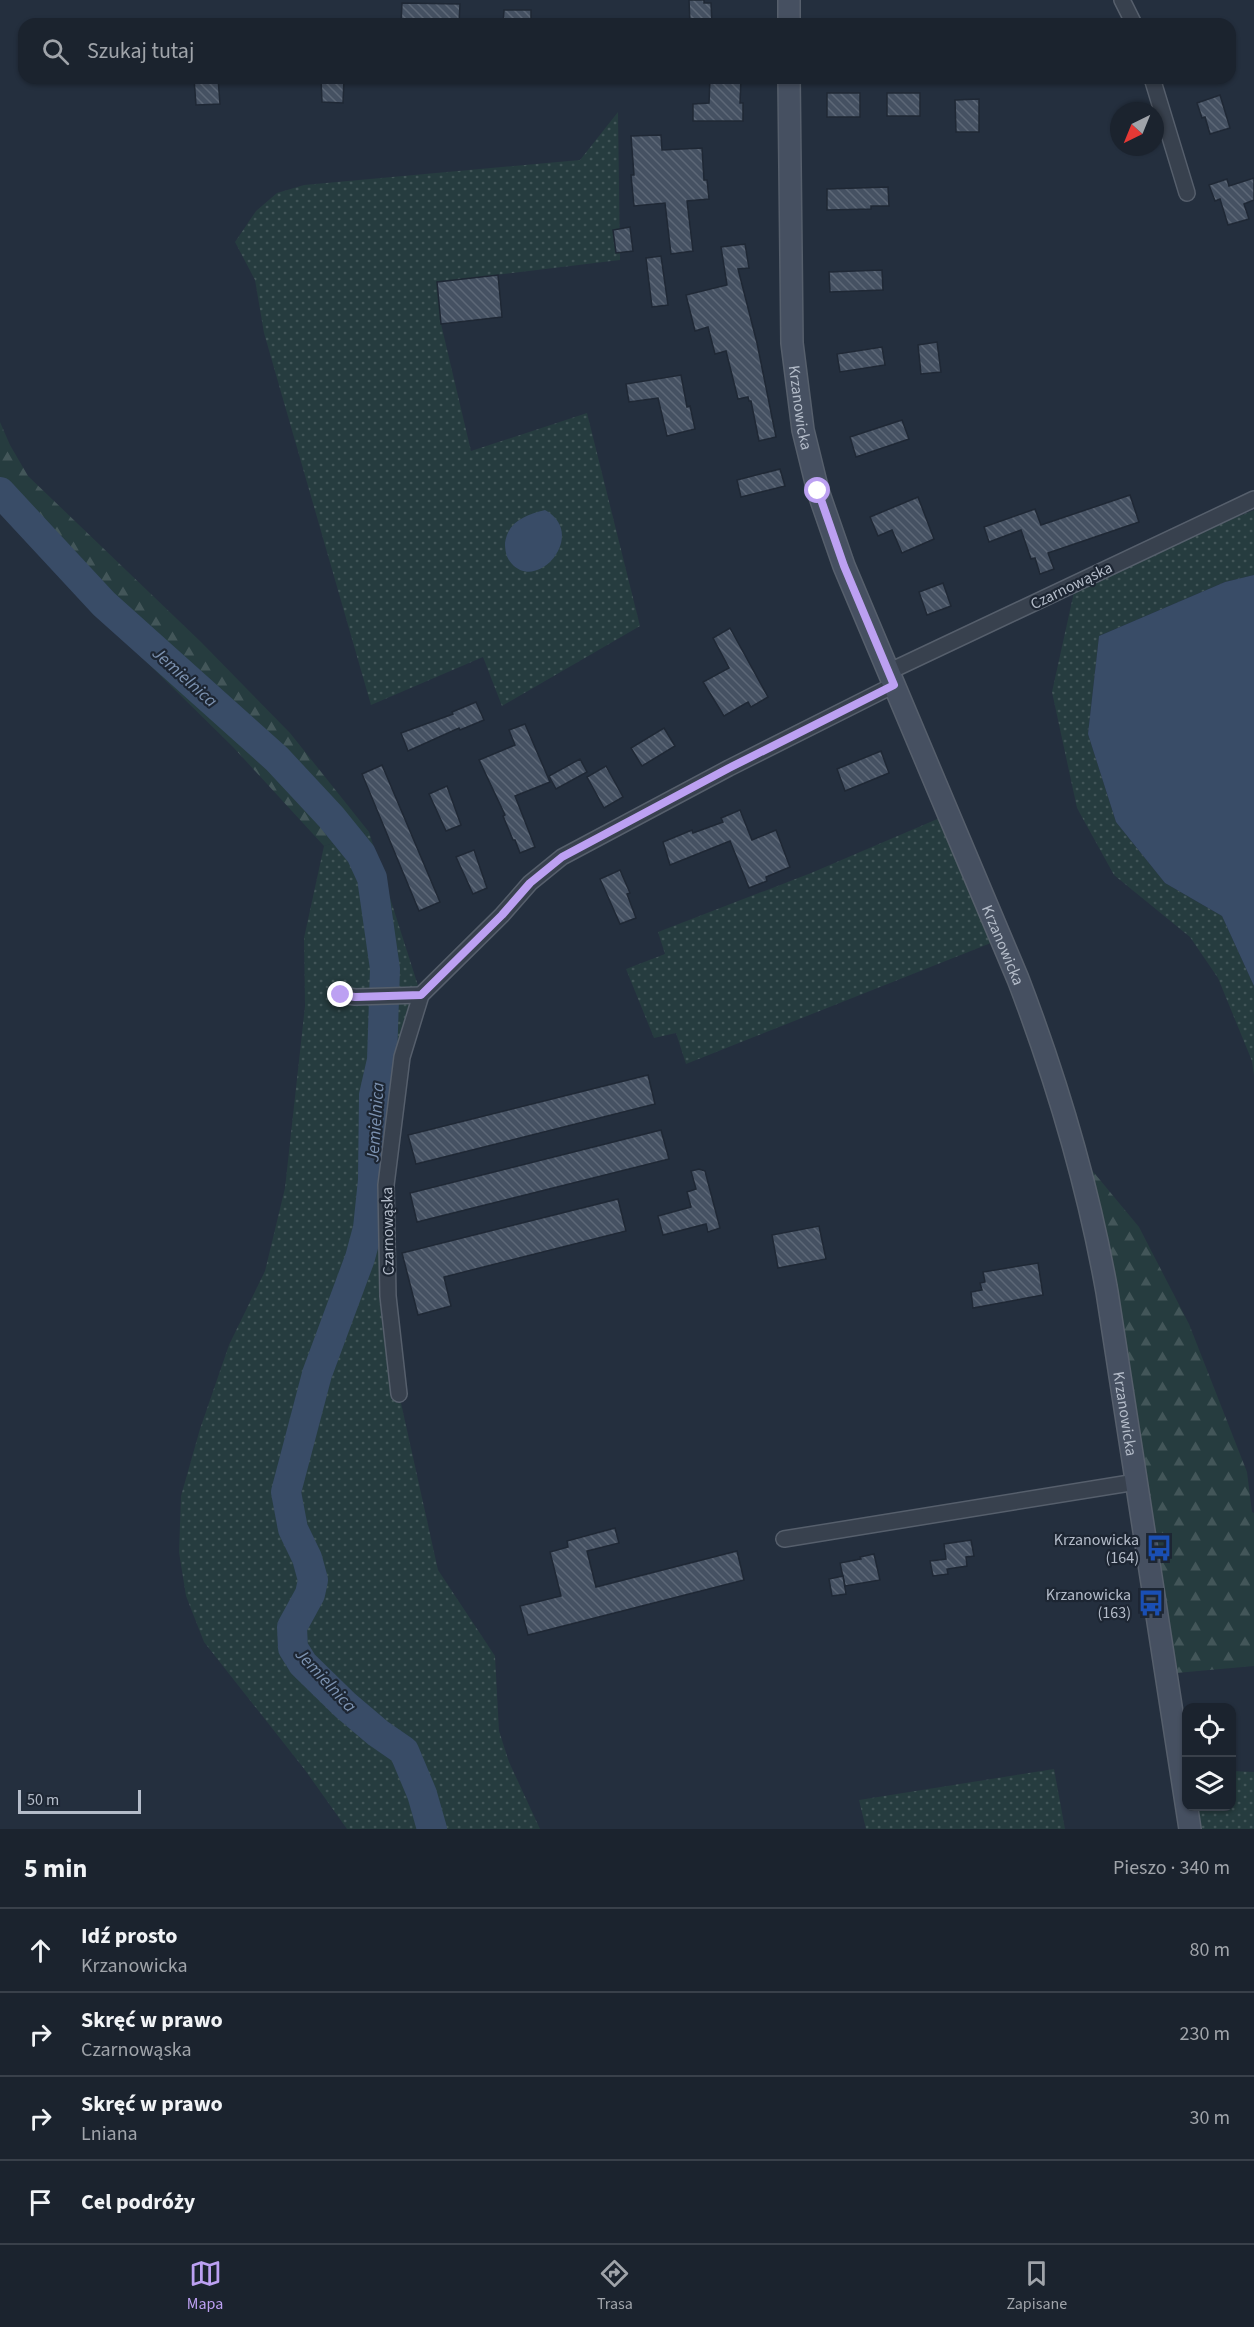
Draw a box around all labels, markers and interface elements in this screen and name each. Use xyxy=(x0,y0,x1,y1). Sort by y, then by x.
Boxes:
search box xyxy=(18,18,1236,84)
icon: search xyxy=(39,35,72,68)
text: Szukaj tutaj xyxy=(87,35,194,67)
north arrow xyxy=(1110,102,1164,156)
street label: Krzanowicka xyxy=(783,364,817,452)
route start xyxy=(804,477,830,503)
street label: Czarnowąska xyxy=(1027,557,1116,615)
water label: Jemielnica xyxy=(146,641,223,714)
street label: Krzanowicka xyxy=(976,902,1029,988)
route end xyxy=(327,981,353,1007)
water label: Jemielnica xyxy=(360,1081,391,1164)
street label: Czarnowąska xyxy=(376,1187,400,1275)
street label: Krzanowicka xyxy=(1107,1370,1142,1458)
place label: Krzanowicka (164) xyxy=(1054,1529,1139,1569)
bus stop icon: Krzanowicka (164) xyxy=(1144,1533,1174,1563)
place label: Krzanowicka (163) xyxy=(1046,1584,1131,1624)
bus stop icon: Krzanowicka (163) xyxy=(1136,1588,1166,1618)
water label: Jemielnica xyxy=(289,1642,362,1718)
map controls xyxy=(1182,1703,1236,1811)
button: locate xyxy=(1182,1703,1236,1757)
button: layers xyxy=(1182,1757,1236,1811)
scale bar xyxy=(18,1787,141,1814)
text: 50 m xyxy=(27,1789,59,1811)
text: 5 min xyxy=(24,1850,87,1887)
text: Pieszo · 340 m xyxy=(1113,1854,1230,1882)
text: Idź prosto xyxy=(81,1920,178,1952)
icon: ahead xyxy=(24,1934,57,1967)
text: 80 m xyxy=(1190,1936,1230,1964)
text: Krzanowicka xyxy=(81,1952,187,1980)
text: Skręć w prawo xyxy=(81,2004,223,2036)
icon: right xyxy=(24,2018,57,2051)
text: 230 m xyxy=(1180,2020,1230,2048)
text: Czarnowąska xyxy=(81,2036,192,2064)
text: Skręć w prawo xyxy=(81,2088,223,2120)
icon: right xyxy=(24,2102,57,2135)
text: 30 m xyxy=(1190,2104,1230,2132)
text: Lniana xyxy=(81,2120,138,2148)
icon: arrive xyxy=(24,2186,57,2219)
text: Cel podróży xyxy=(81,2186,195,2218)
tab: Mapa xyxy=(187,2257,223,2315)
tab: Trasa xyxy=(597,2257,633,2315)
tab: Zapisane xyxy=(1006,2257,1067,2315)

